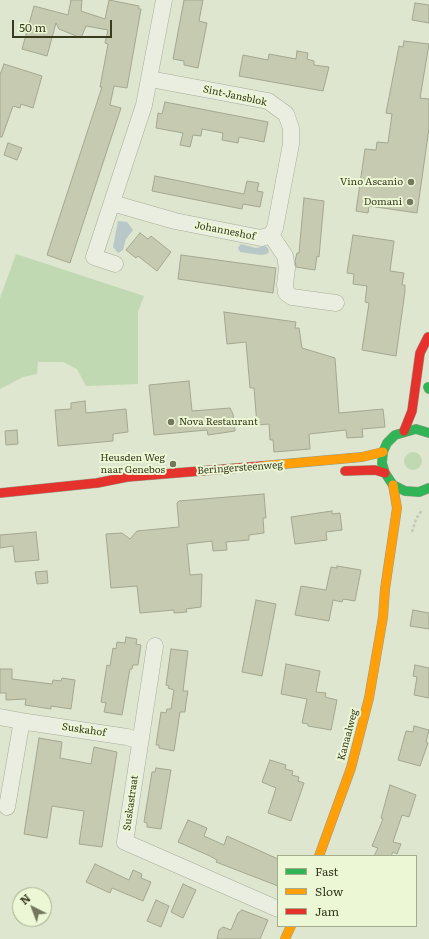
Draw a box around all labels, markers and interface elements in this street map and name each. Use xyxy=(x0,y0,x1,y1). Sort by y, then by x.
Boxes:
scale bar xyxy=(14,12,114,38)
text: 50 m xyxy=(19,18,46,36)
street label: Sint-Jansblok xyxy=(202,83,268,109)
place label: Vino Ascanio xyxy=(340,176,403,188)
marker: Vino Ascanio xyxy=(406,177,416,187)
place label: Domani xyxy=(364,196,402,208)
marker: Domani xyxy=(405,197,415,207)
street label: Johanneshof xyxy=(194,219,256,243)
place label: Nova Restaurant xyxy=(179,416,258,428)
marker: Nova Restaurant xyxy=(166,417,176,427)
place label: Heusden Weg naar Genebos xyxy=(100,452,165,476)
marker: Heusden Weg naar Genebos xyxy=(168,459,178,469)
street label: Beringersteenweg xyxy=(197,459,283,477)
street label: Kanaalweg xyxy=(335,708,361,762)
street label: Suskahof xyxy=(61,721,107,739)
street label: Suskastraat xyxy=(121,775,141,831)
legend xyxy=(277,855,417,927)
text: Fast xyxy=(315,862,338,880)
text: Slow xyxy=(315,882,343,900)
north arrow xyxy=(12,887,52,927)
text: N xyxy=(16,890,33,908)
text: Jam xyxy=(315,902,339,920)

